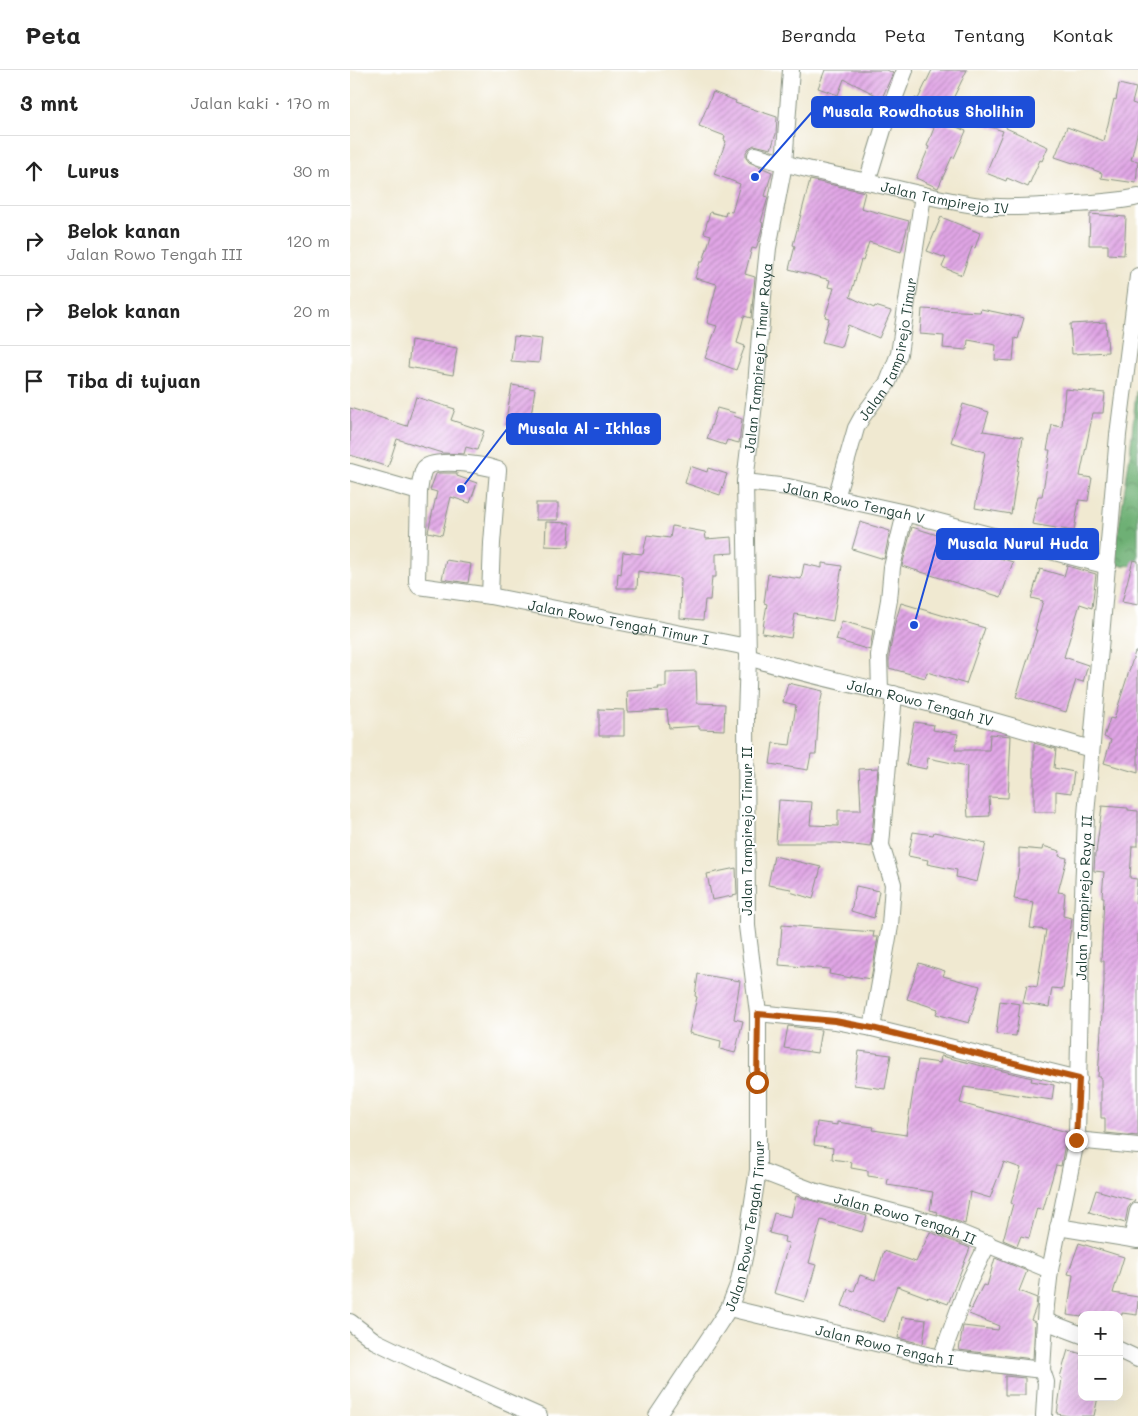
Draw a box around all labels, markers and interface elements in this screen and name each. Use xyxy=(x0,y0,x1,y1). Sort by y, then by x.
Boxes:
text: Peta xyxy=(25,19,81,50)
text: Beranda xyxy=(782,23,857,47)
text: Peta xyxy=(885,23,926,47)
text: Tentang xyxy=(954,23,1025,47)
text: Kontak xyxy=(1053,23,1113,47)
text: 3 mnt xyxy=(20,89,78,116)
text: Jalan kaki · 170 m xyxy=(190,92,330,113)
callout: Musala Rowdhotus Sholihin xyxy=(812,97,1034,127)
text: Musala Rowdhotus Sholihin xyxy=(822,101,1024,121)
icon: ahead xyxy=(20,157,48,185)
text: Lurus xyxy=(67,158,119,183)
text: 30 m xyxy=(293,160,330,181)
street label: Jalan Tampirejo IV xyxy=(879,176,1009,217)
text: Belok kanan xyxy=(67,218,180,243)
icon: right xyxy=(20,227,48,255)
text: 120 m xyxy=(286,230,330,251)
text: Jalan Rowo Tengah III xyxy=(67,243,243,264)
street label: Jalan Tampirejo Timur Raya xyxy=(739,262,776,454)
street label: Jalan Tampirejo Timur xyxy=(853,276,920,424)
icon: right xyxy=(20,297,48,325)
text: Belok kanan xyxy=(67,298,180,323)
text: 20 m xyxy=(293,300,330,321)
icon: arrive xyxy=(20,367,48,395)
text: Tiba di tujuan xyxy=(67,368,200,393)
callout: Musala Al - Ikhlas xyxy=(507,414,660,444)
text: Musala Al - Ikhlas xyxy=(517,418,651,438)
street label: Jalan Rowo Tengah V xyxy=(782,477,927,527)
callout: Musala Nurul Huda xyxy=(937,529,1098,559)
text: Musala Nurul Huda xyxy=(947,533,1089,553)
street label: Jalan Rowo Tengah Timur I xyxy=(526,594,711,649)
street label: Jalan Rowo Tengah IV xyxy=(845,674,996,730)
street label: Jalan Tampirejo Timur II xyxy=(737,746,756,916)
street label: Jalan Tampirejo Raya II xyxy=(1071,815,1095,981)
route start xyxy=(746,1071,769,1094)
route end xyxy=(1065,1129,1088,1152)
street label: Jalan Rowo Tengah Timur xyxy=(719,1141,768,1314)
street label: Jalan Rowo Tengah II xyxy=(832,1188,979,1248)
map controls xyxy=(1078,1311,1123,1401)
button: + xyxy=(1078,1311,1123,1356)
street label: Jalan Rowo Tengah I xyxy=(814,1319,955,1369)
button: − xyxy=(1078,1356,1123,1401)

